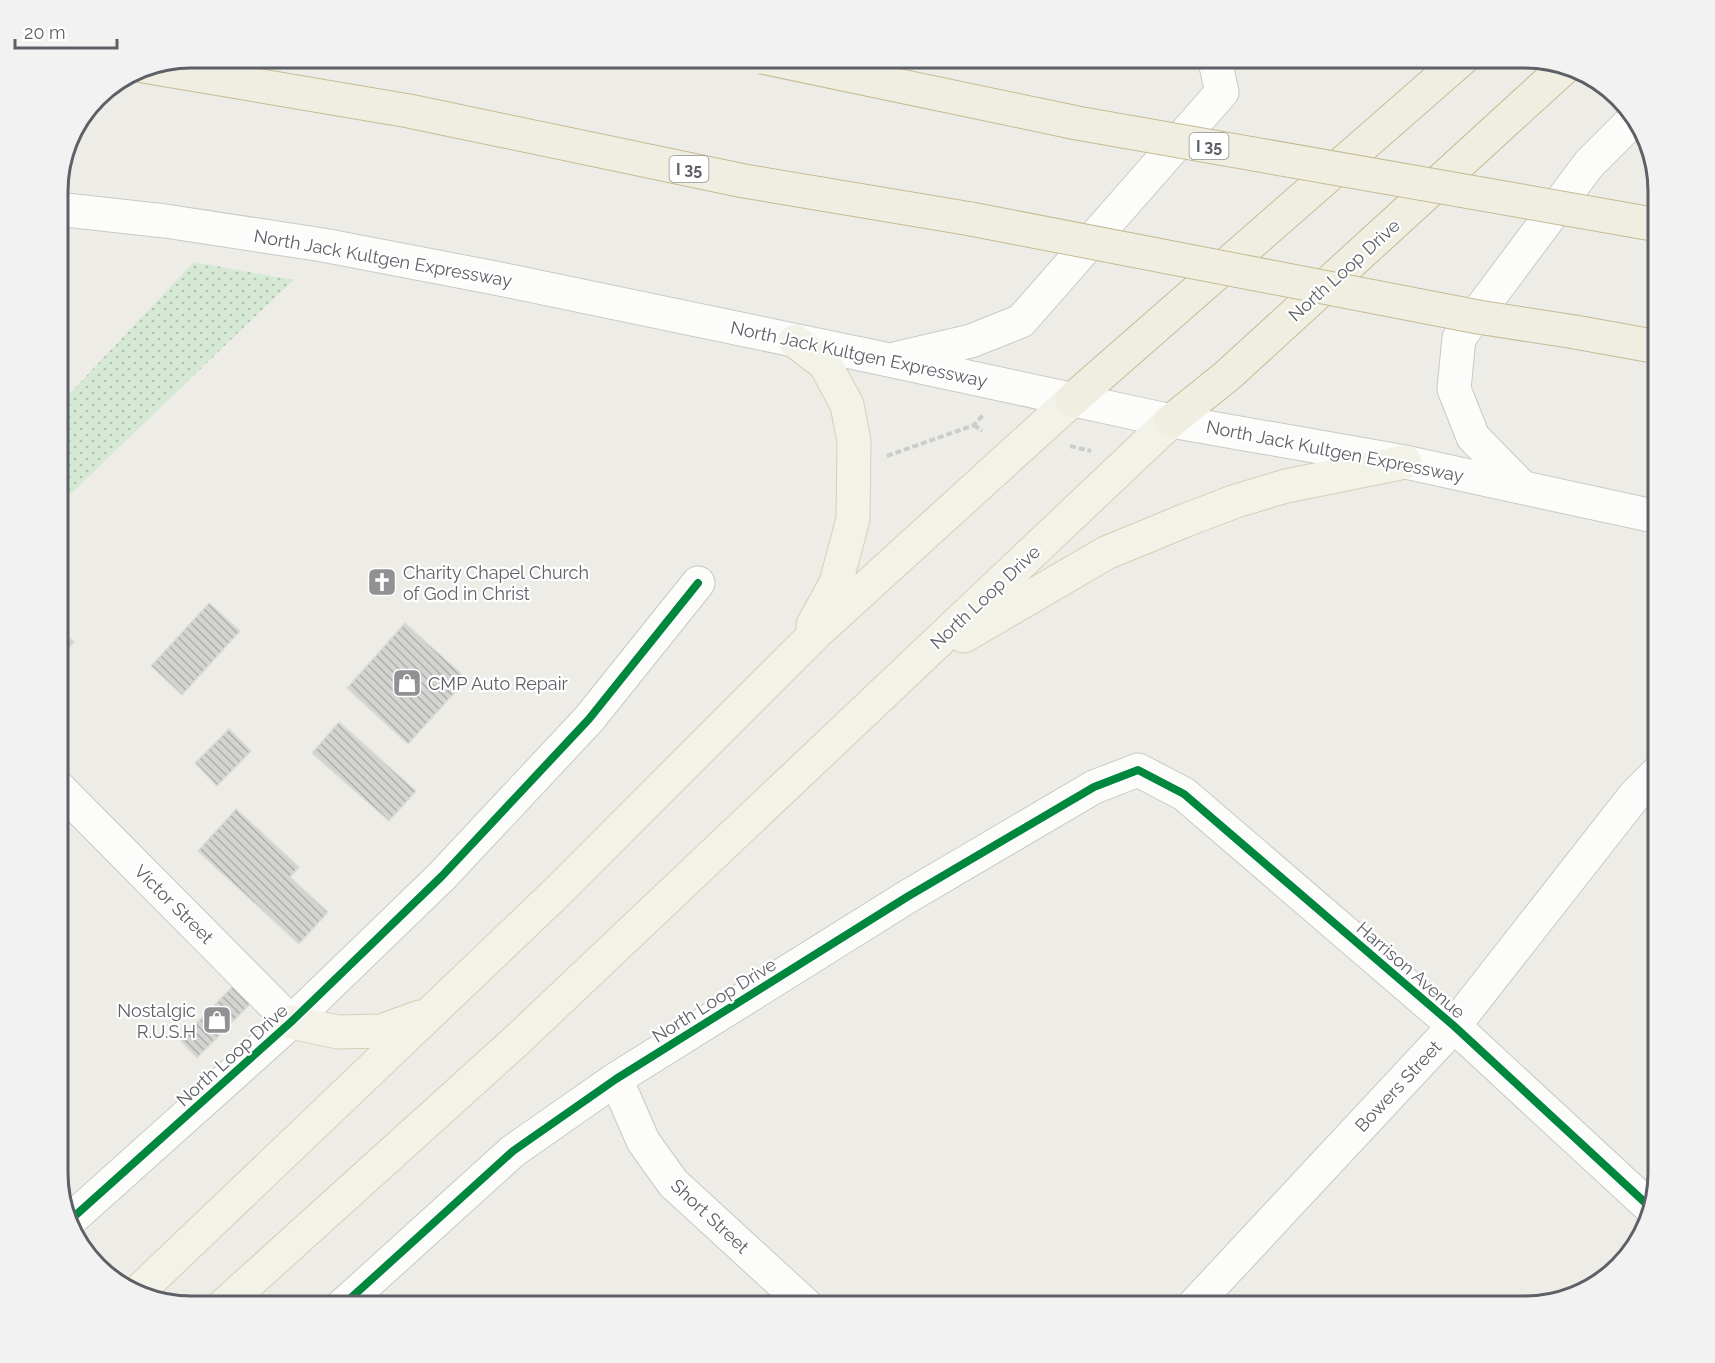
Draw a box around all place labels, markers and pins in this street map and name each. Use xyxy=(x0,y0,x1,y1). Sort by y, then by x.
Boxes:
place label: Charity Chapel Church of God in Christ xyxy=(403,562,589,604)
church icon: Charity Chapel Church of God in Christ xyxy=(366,566,398,598)
shop icon: CMP Auto Repair xyxy=(391,667,423,699)
place label: CMP Auto Repair xyxy=(428,673,569,694)
place label: Nostalgic R.U.S.H xyxy=(117,1000,196,1042)
shop icon: Nostalgic R.U.S.H xyxy=(201,1004,233,1036)

